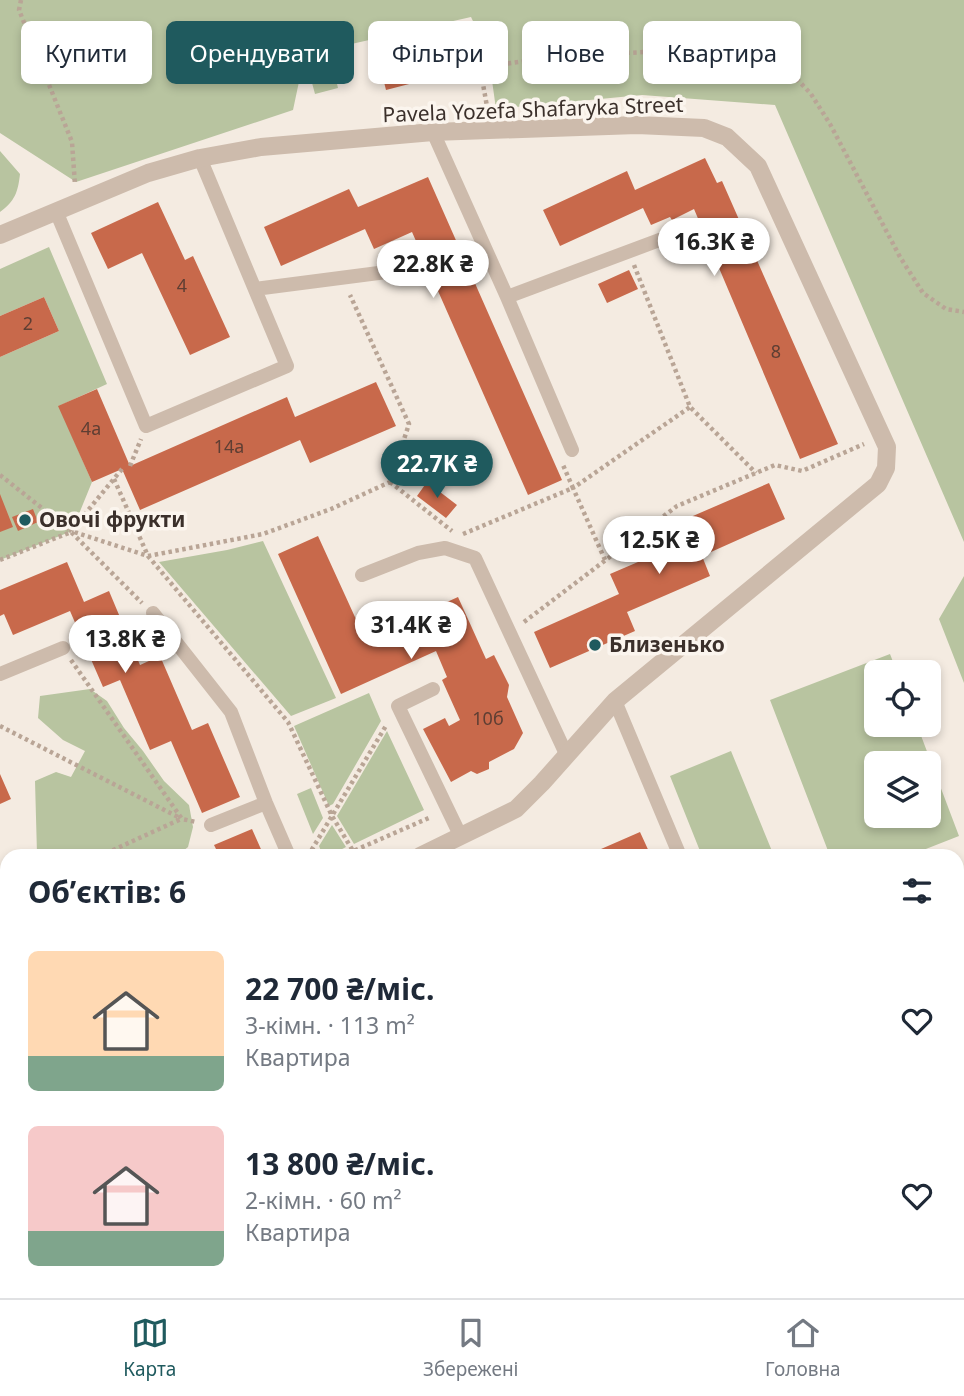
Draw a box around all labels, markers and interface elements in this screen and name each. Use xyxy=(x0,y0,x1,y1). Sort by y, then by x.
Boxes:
chip: Купити xyxy=(21,21,152,84)
chip: Орендувати xyxy=(166,21,354,84)
chip: Фільтри xyxy=(368,21,508,84)
chip: Нове xyxy=(522,21,629,84)
chip: Квартира xyxy=(643,21,801,84)
street label: Pavela Yozefa Shafaryka Street xyxy=(382,90,684,128)
pin: 16.3K ₴ xyxy=(649,218,779,278)
text: 16.3K ₴ xyxy=(674,225,754,257)
pin: 22.8K ₴ xyxy=(368,240,498,300)
text: 22.8K ₴ xyxy=(393,247,473,279)
house number: 4 xyxy=(177,273,187,297)
house number: 2 xyxy=(23,311,33,335)
house number: 8 xyxy=(771,339,781,363)
house number: 4а xyxy=(81,416,101,440)
house number: 14а xyxy=(214,434,244,458)
pin: 22.7K ₴ xyxy=(372,440,502,500)
text: 22.7K ₴ xyxy=(397,447,477,479)
place label: Овочі фрукти xyxy=(39,505,185,533)
marker: Овочі фрукти xyxy=(17,512,33,528)
pin: 12.5K ₴ xyxy=(594,516,724,576)
text: 12.5K ₴ xyxy=(619,523,699,555)
pin: 31.4K ₴ xyxy=(346,602,476,661)
text: 31.4K ₴ xyxy=(371,608,451,640)
pin: 13.8K ₴ xyxy=(60,616,190,675)
text: 13.8K ₴ xyxy=(85,622,165,654)
place label: Близенько xyxy=(609,630,725,658)
marker: Близенько xyxy=(587,637,603,653)
map controls xyxy=(864,660,941,828)
button: locate xyxy=(864,660,941,737)
house number: 10б xyxy=(472,706,504,730)
button: layers xyxy=(864,751,941,828)
text: Об’єктів: 6 xyxy=(28,871,186,912)
icon: filters xyxy=(898,872,936,910)
text: 22 700 ₴/міс. xyxy=(245,968,435,1009)
icon: home xyxy=(84,979,168,1063)
icon: heart xyxy=(898,1002,936,1040)
text: 3-кімн. · 113 m² xyxy=(245,1009,415,1041)
text: Квартира xyxy=(245,1041,351,1073)
text: 13 800 ₴/міс. xyxy=(245,1143,435,1184)
icon: home xyxy=(84,1154,168,1238)
icon: heart xyxy=(898,1177,936,1215)
text: 2-кімн. · 60 m² xyxy=(245,1184,402,1216)
text: Квартира xyxy=(245,1216,351,1248)
tab: Карта xyxy=(123,1314,176,1382)
tab: Збережені xyxy=(423,1314,518,1382)
tab: Головна xyxy=(765,1314,841,1382)

